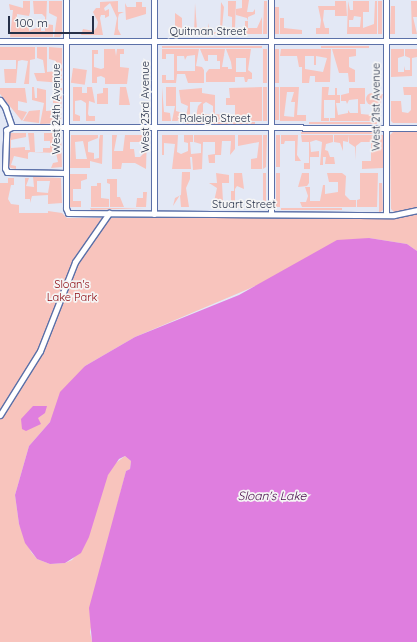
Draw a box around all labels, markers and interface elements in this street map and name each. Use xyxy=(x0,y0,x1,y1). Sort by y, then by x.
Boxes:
scale bar xyxy=(10,8,96,34)
text: 100 m xyxy=(15,15,48,30)
street label: Quitman Street xyxy=(170,24,246,38)
street label: West 23rd Avenue xyxy=(138,61,152,153)
street label: West 21st Avenue xyxy=(369,63,383,151)
street label: West 24th Avenue xyxy=(49,64,63,154)
street label: Raleigh Street xyxy=(179,111,251,125)
street label: Stuart Street xyxy=(212,197,276,211)
park label: Sloan's Lake Park xyxy=(47,278,97,304)
water label: Sloan's Lake xyxy=(238,489,306,503)

